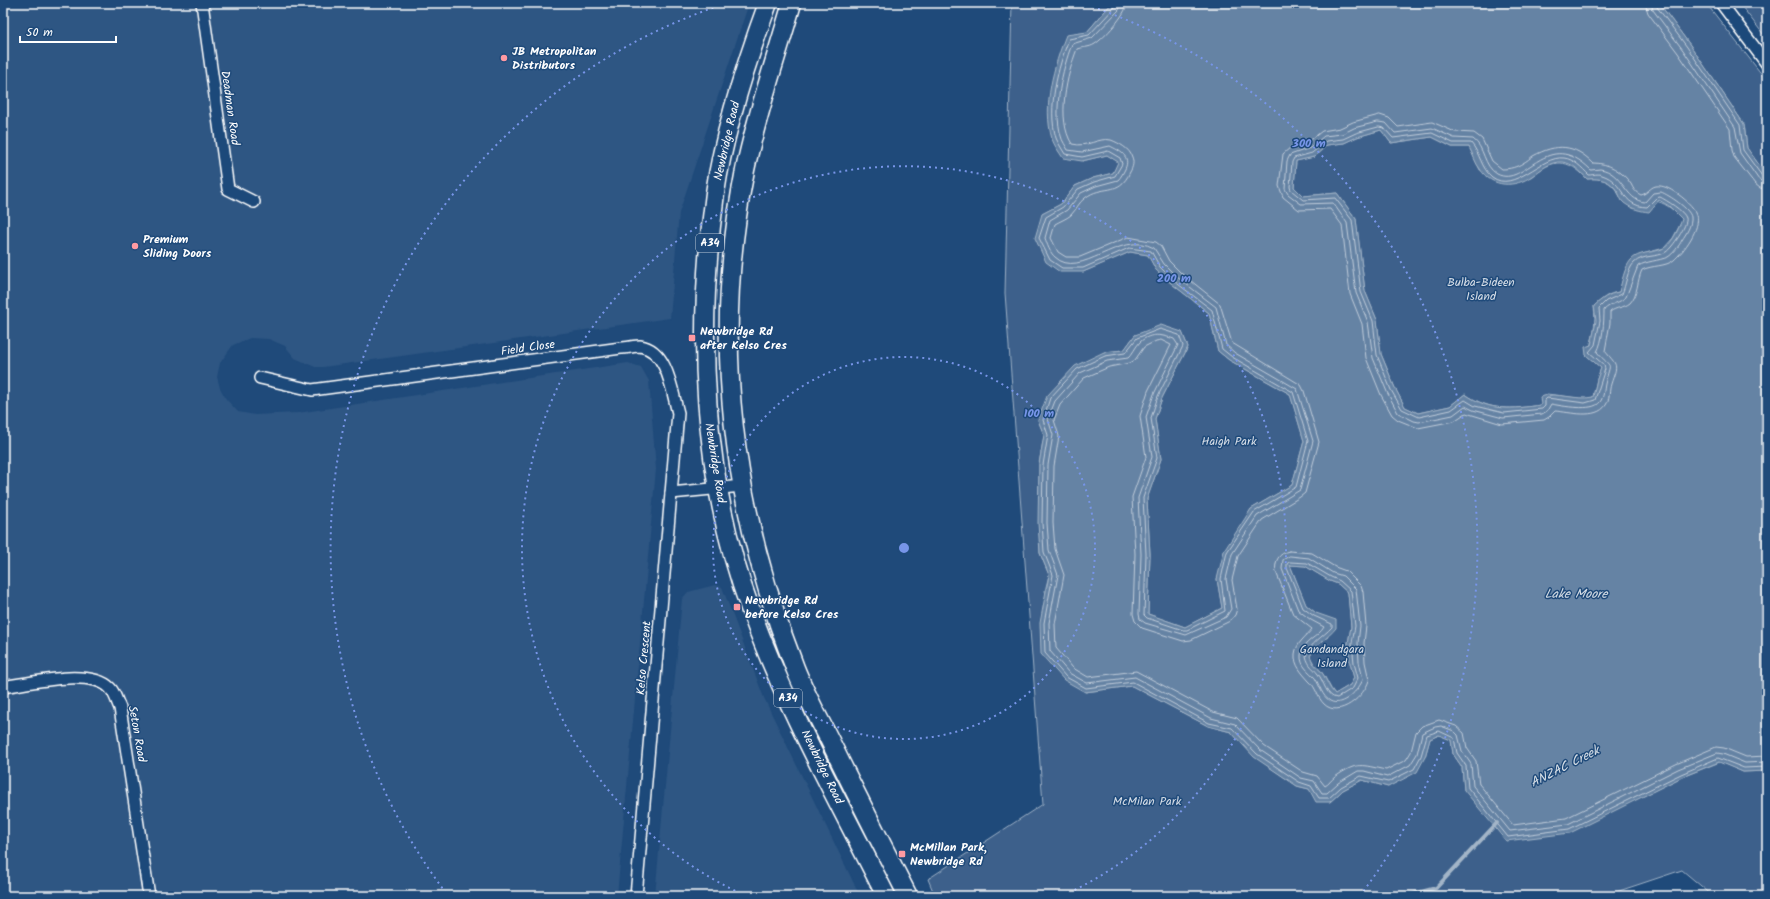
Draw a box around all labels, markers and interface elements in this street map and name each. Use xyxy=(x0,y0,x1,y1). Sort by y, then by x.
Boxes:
scale bar xyxy=(20,18,116,44)
text: 50 m xyxy=(26,23,53,42)
place label: JB Metropolitan Distributors xyxy=(512,42,597,75)
marker: JB Metropolitan Distributors xyxy=(499,53,509,63)
street label: Deadman Road xyxy=(215,69,245,148)
street label: Newbridge Road xyxy=(709,99,746,182)
text: 300 m xyxy=(1291,134,1326,153)
place label: Premium Sliding Doors xyxy=(143,230,212,263)
road number: A34 xyxy=(696,234,724,252)
marker: Premium Sliding Doors xyxy=(130,241,140,251)
text: 200 m xyxy=(1157,269,1191,288)
park label: Bulba-Bideen Island xyxy=(1447,273,1515,306)
place label: Newbridge Rd after Kelso Cres xyxy=(700,322,787,355)
marker: Newbridge Rd after Kelso Cres xyxy=(687,333,697,343)
street label: Field Close xyxy=(500,335,557,361)
text: 100 m xyxy=(1024,404,1054,423)
street label: Newbridge Road xyxy=(699,422,731,505)
park label: Haigh Park xyxy=(1201,432,1257,451)
centre of rings xyxy=(897,541,911,555)
water label: Lake Moore xyxy=(1545,584,1608,605)
place label: Newbridge Rd before Kelso Cres xyxy=(745,591,839,624)
marker: Newbridge Rd before Kelso Cres xyxy=(732,602,742,612)
street label: Kelso Crescent xyxy=(631,620,657,696)
park label: Gandandgara Island xyxy=(1300,640,1365,673)
road number: A34 xyxy=(774,689,802,707)
street label: Seton Road xyxy=(123,704,151,765)
street label: Newbridge Road xyxy=(796,727,849,808)
water label: ANZAC Creek xyxy=(1527,740,1605,794)
park label: McMilan Park xyxy=(1113,792,1182,811)
place label: McMillan Park, Newbridge Rd xyxy=(910,838,987,871)
marker: McMillan Park, Newbridge Rd xyxy=(897,849,907,859)

